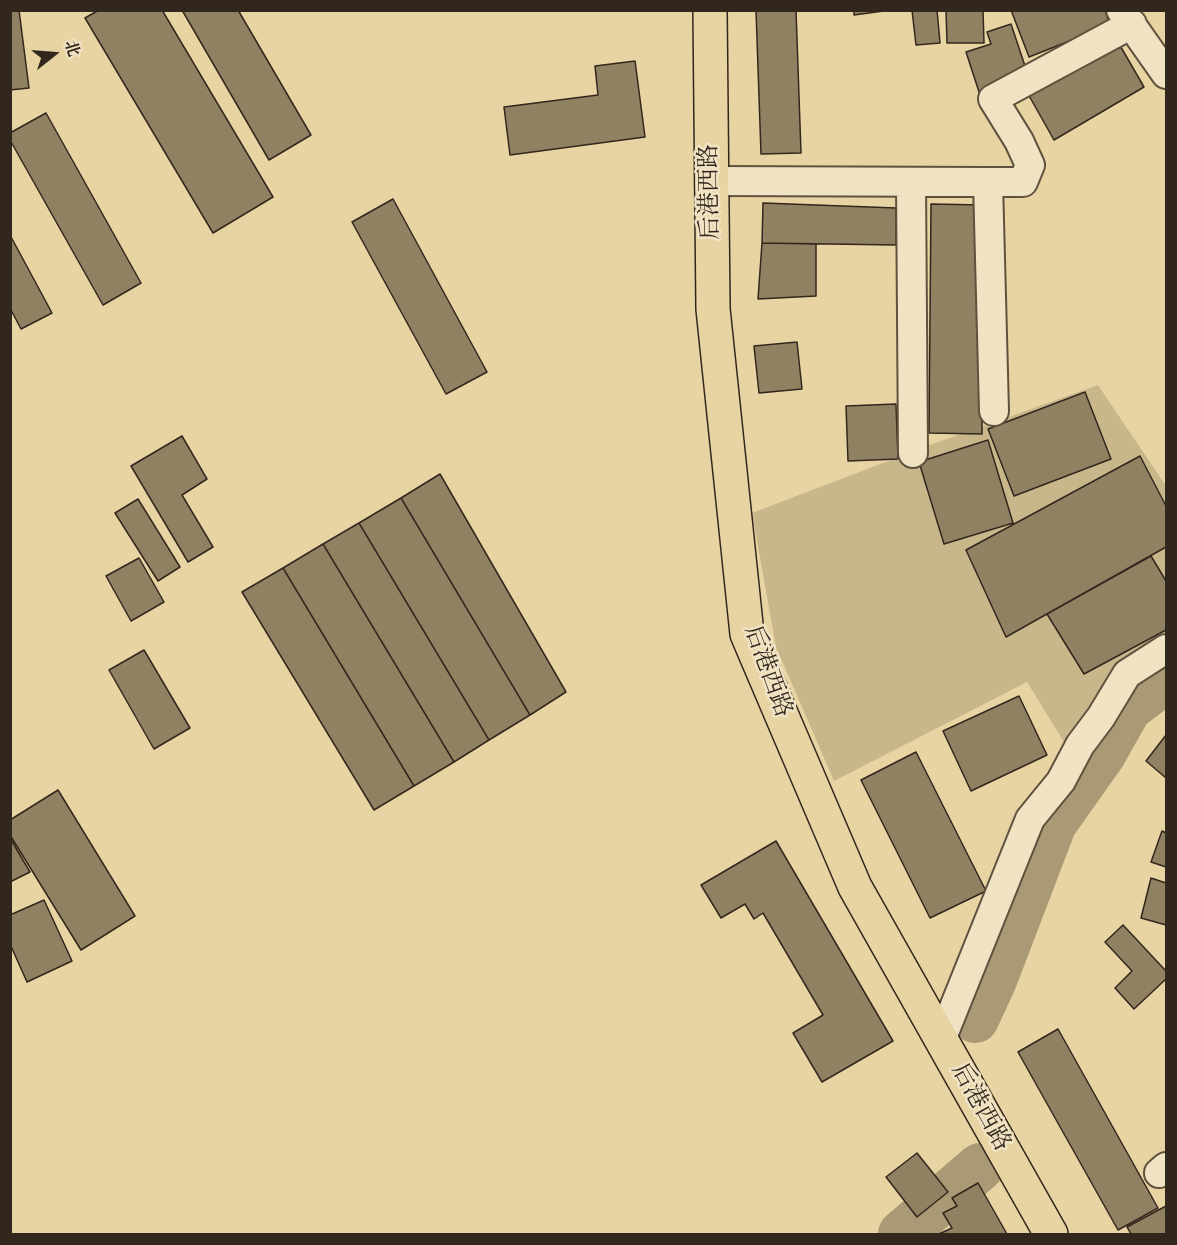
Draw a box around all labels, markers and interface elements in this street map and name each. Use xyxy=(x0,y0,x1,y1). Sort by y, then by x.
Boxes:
north arrow xyxy=(24,24,84,84)
text: 北 xyxy=(58,38,84,60)
street label: 后港西路 xyxy=(697,144,727,240)
street label: 后港西路 xyxy=(736,622,796,722)
street label: 后港西路 xyxy=(943,1059,1015,1157)

